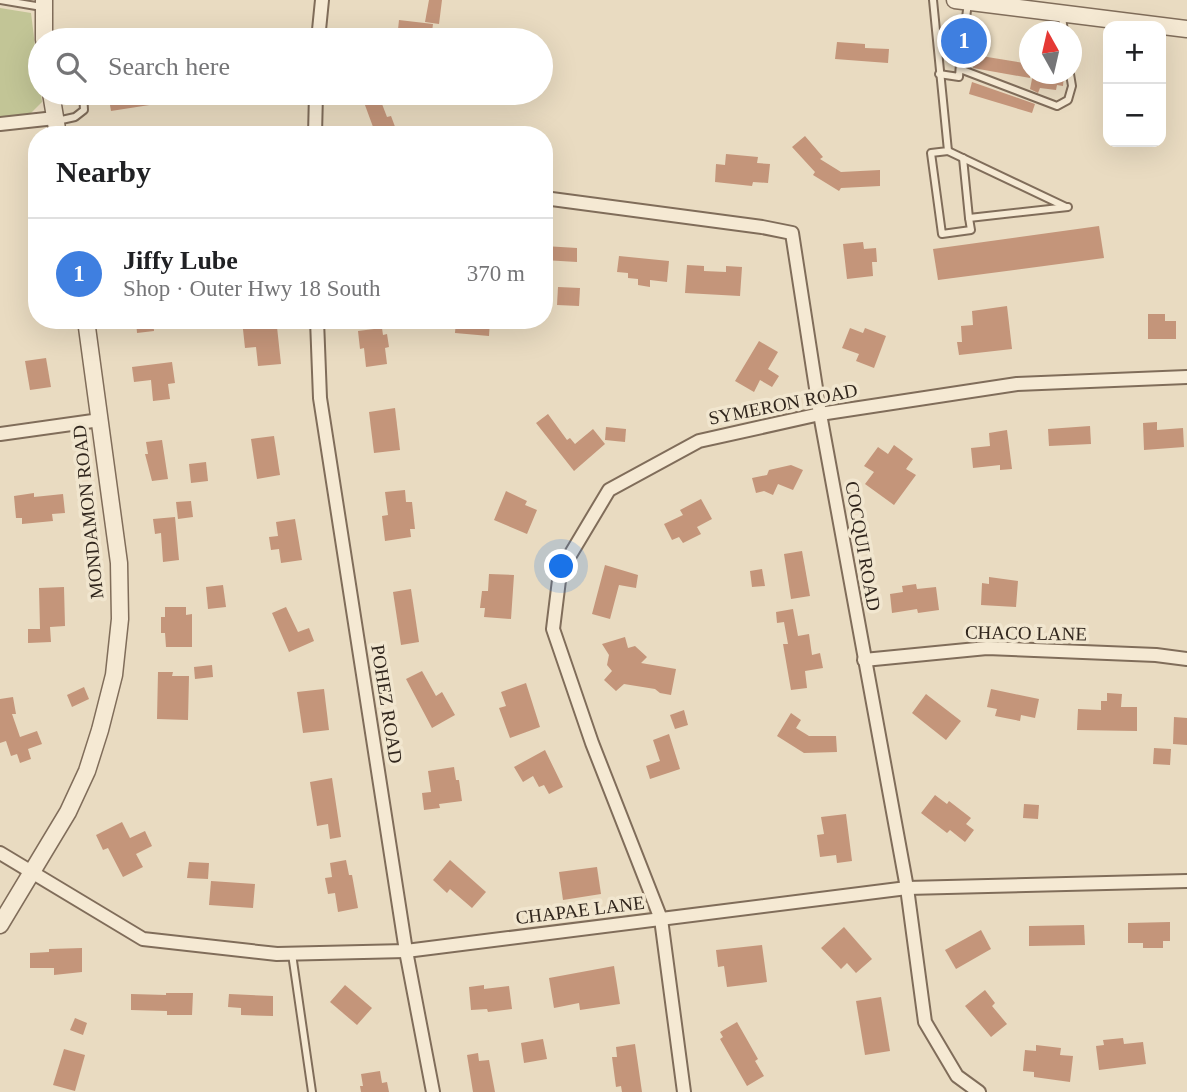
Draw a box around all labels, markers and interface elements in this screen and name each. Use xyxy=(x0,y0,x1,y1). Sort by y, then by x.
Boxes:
pin: 1 xyxy=(941,15,987,67)
north arrow xyxy=(1019,21,1082,84)
map controls xyxy=(1103,21,1166,147)
button: + xyxy=(1103,21,1166,84)
search box xyxy=(28,28,553,105)
icon: search xyxy=(52,48,90,86)
text: Search here xyxy=(108,52,230,81)
button: − xyxy=(1103,84,1166,147)
text: Nearby xyxy=(56,155,151,188)
text: Jiffy Lube xyxy=(123,246,238,275)
text: 1 xyxy=(73,261,85,286)
text: 370 m xyxy=(467,261,525,286)
text: Shop · Outer Hwy 18 South xyxy=(123,276,380,301)
street label: SYMERON ROAD xyxy=(707,379,859,429)
street label: MONDAMON ROAD xyxy=(68,424,108,600)
street label: COCQUI ROAD xyxy=(841,479,885,613)
your location xyxy=(544,549,578,583)
street label: CHACO LANE xyxy=(965,621,1087,645)
street label: POHEZ ROAD xyxy=(367,643,407,765)
street label: CHAPAE LANE xyxy=(514,892,646,928)

